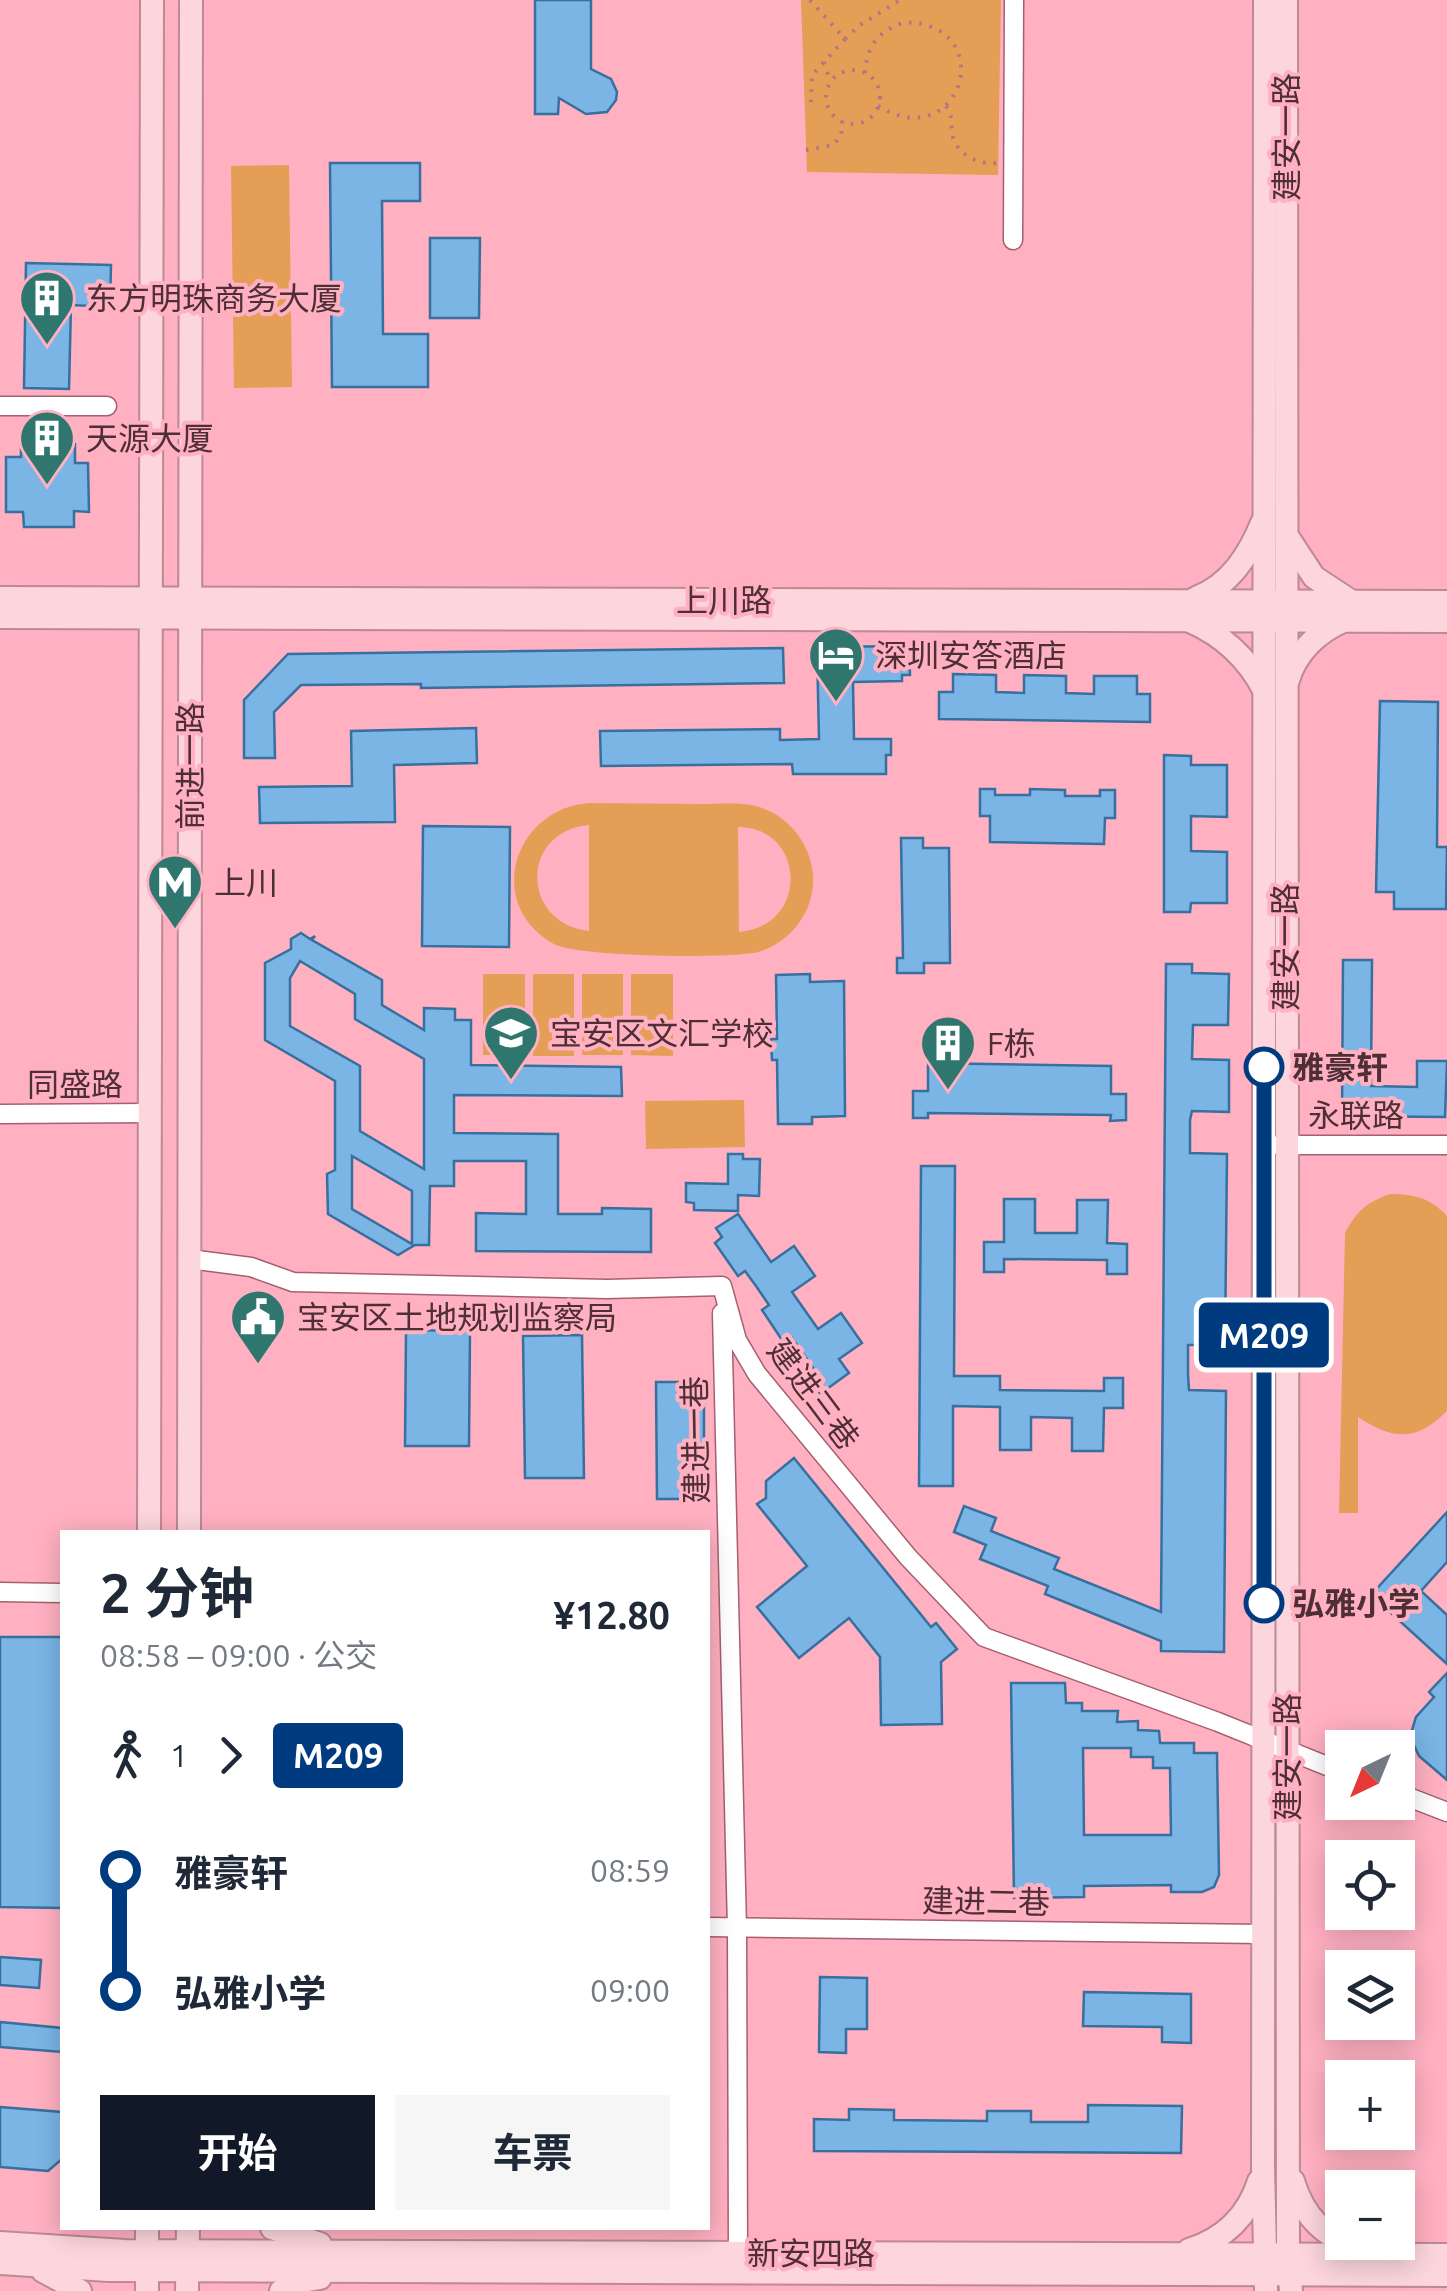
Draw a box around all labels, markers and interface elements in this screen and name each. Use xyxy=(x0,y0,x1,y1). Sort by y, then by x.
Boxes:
street label: 建安一路 xyxy=(1268,73,1304,201)
building icon: 东方明珠商务大厦 xyxy=(17,268,77,347)
place label: 东方明珠商务大厦 xyxy=(86,280,342,316)
building icon: 天源大厦 xyxy=(17,408,77,487)
place label: 天源大厦 xyxy=(86,420,214,456)
street label: 上川路 xyxy=(676,582,772,618)
hotel icon: 深圳安答酒店 xyxy=(806,625,866,704)
place label: 深圳安答酒店 xyxy=(875,637,1067,673)
street label: 前进一路 xyxy=(172,702,208,830)
metro station icon: 上川 xyxy=(145,852,205,931)
place label: 上川 xyxy=(214,864,278,900)
street label: 建安一路 xyxy=(1267,883,1303,1011)
school or university icon: 宝安区文汇学校 xyxy=(481,1003,541,1082)
building icon: F栋 xyxy=(918,1013,978,1092)
place label: 宝安区文汇学校 xyxy=(550,1015,774,1051)
place label: F栋 xyxy=(987,1025,1036,1061)
marker: 雅豪轩 xyxy=(1245,1048,1283,1086)
place label: 雅豪轩 xyxy=(1292,1049,1388,1085)
street label: 同盛路 xyxy=(27,1066,123,1102)
street label: 永联路 xyxy=(1308,1097,1404,1133)
public building icon: 宝安区土地规划监察局 xyxy=(228,1287,288,1366)
place label: 宝安区土地规划监察局 xyxy=(297,1299,617,1335)
line badge: M209 xyxy=(1194,1302,1334,1368)
text: M209 xyxy=(1219,1315,1309,1355)
street label: 建进三巷 xyxy=(761,1332,867,1456)
street label: 建进一巷 xyxy=(676,1376,714,1504)
text: 2 分钟 xyxy=(100,1562,254,1623)
marker: 弘雅小学 xyxy=(1245,1584,1283,1622)
place label: 弘雅小学 xyxy=(1292,1585,1420,1621)
text: ¥12.80 xyxy=(553,1594,670,1636)
text: 08:58 – 09:00 · 公交 xyxy=(100,1637,377,1673)
street label: 建安一路 xyxy=(1269,1693,1305,1821)
icon: walk xyxy=(100,1728,155,1783)
icon: forward xyxy=(203,1728,258,1783)
north arrow xyxy=(1325,1730,1415,1820)
map controls xyxy=(1325,1730,1415,2260)
text: M209 xyxy=(293,1735,383,1775)
text: 1 xyxy=(170,1737,188,1773)
button: locate xyxy=(1325,1840,1415,1930)
text: 雅豪轩 xyxy=(174,1852,288,1894)
text: 08:59 xyxy=(590,1852,670,1888)
street label: 建进二巷 xyxy=(922,1882,1050,1920)
button: layers xyxy=(1325,1950,1415,2040)
text: 弘雅小学 xyxy=(174,1972,326,2014)
text: 09:00 xyxy=(590,1972,670,2008)
button: + xyxy=(1325,2060,1415,2150)
button: 开始 xyxy=(100,2095,375,2210)
button: 车票 xyxy=(395,2095,670,2210)
button: − xyxy=(1325,2170,1415,2260)
street label: 新安四路 xyxy=(747,2235,875,2271)

